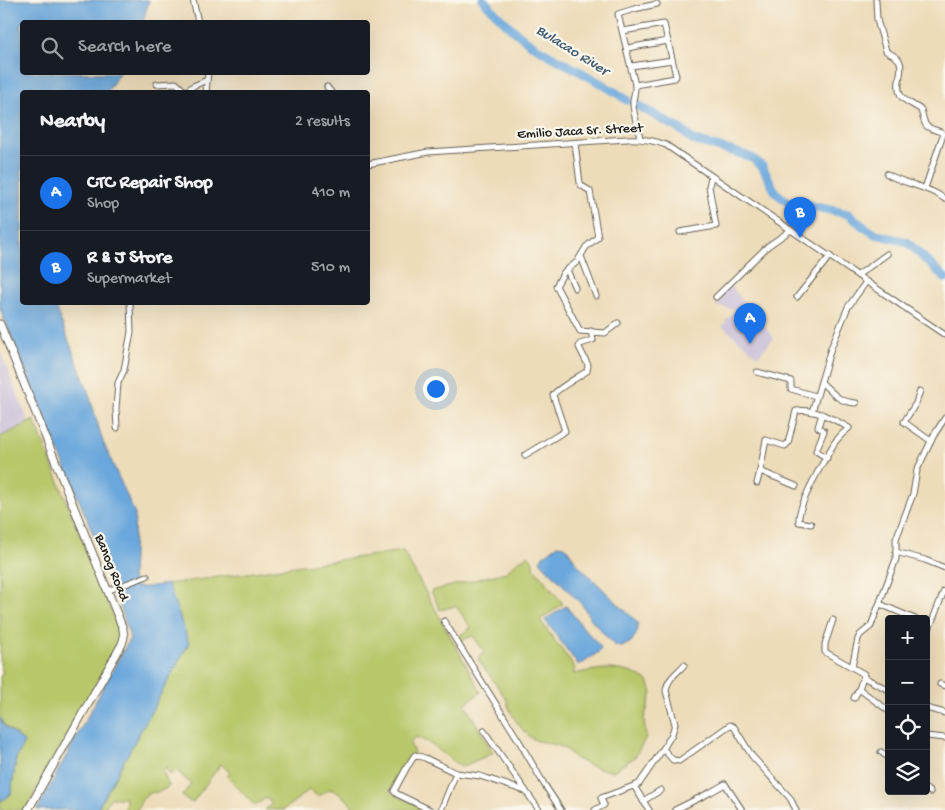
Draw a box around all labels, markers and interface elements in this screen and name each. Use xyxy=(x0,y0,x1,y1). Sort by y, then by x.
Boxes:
search box xyxy=(20,20,370,75)
water label: Bulacao River xyxy=(533,22,614,82)
icon: search xyxy=(38,34,66,62)
text: Search here xyxy=(78,36,172,59)
text: Nearby xyxy=(40,110,105,135)
text: 2 results xyxy=(295,113,350,132)
street label: Emilio Jaca Sr. Street xyxy=(517,120,645,144)
text: CTC Repair Shop xyxy=(87,172,213,195)
text: A xyxy=(51,184,61,203)
text: 410 m xyxy=(312,184,350,203)
text: Shop xyxy=(87,195,119,214)
pin: B xyxy=(784,197,816,238)
text: R & J Store xyxy=(87,247,172,270)
text: B xyxy=(52,259,60,278)
text: 510 m xyxy=(311,259,350,278)
text: Supermarket xyxy=(87,270,172,289)
pin: A xyxy=(734,303,766,344)
your location xyxy=(423,376,449,402)
street label: Banog Road xyxy=(89,531,133,606)
map controls xyxy=(885,615,930,795)
button: + xyxy=(885,615,930,660)
button: − xyxy=(885,660,930,705)
button: locate xyxy=(885,705,930,750)
button: layers xyxy=(885,750,930,795)

